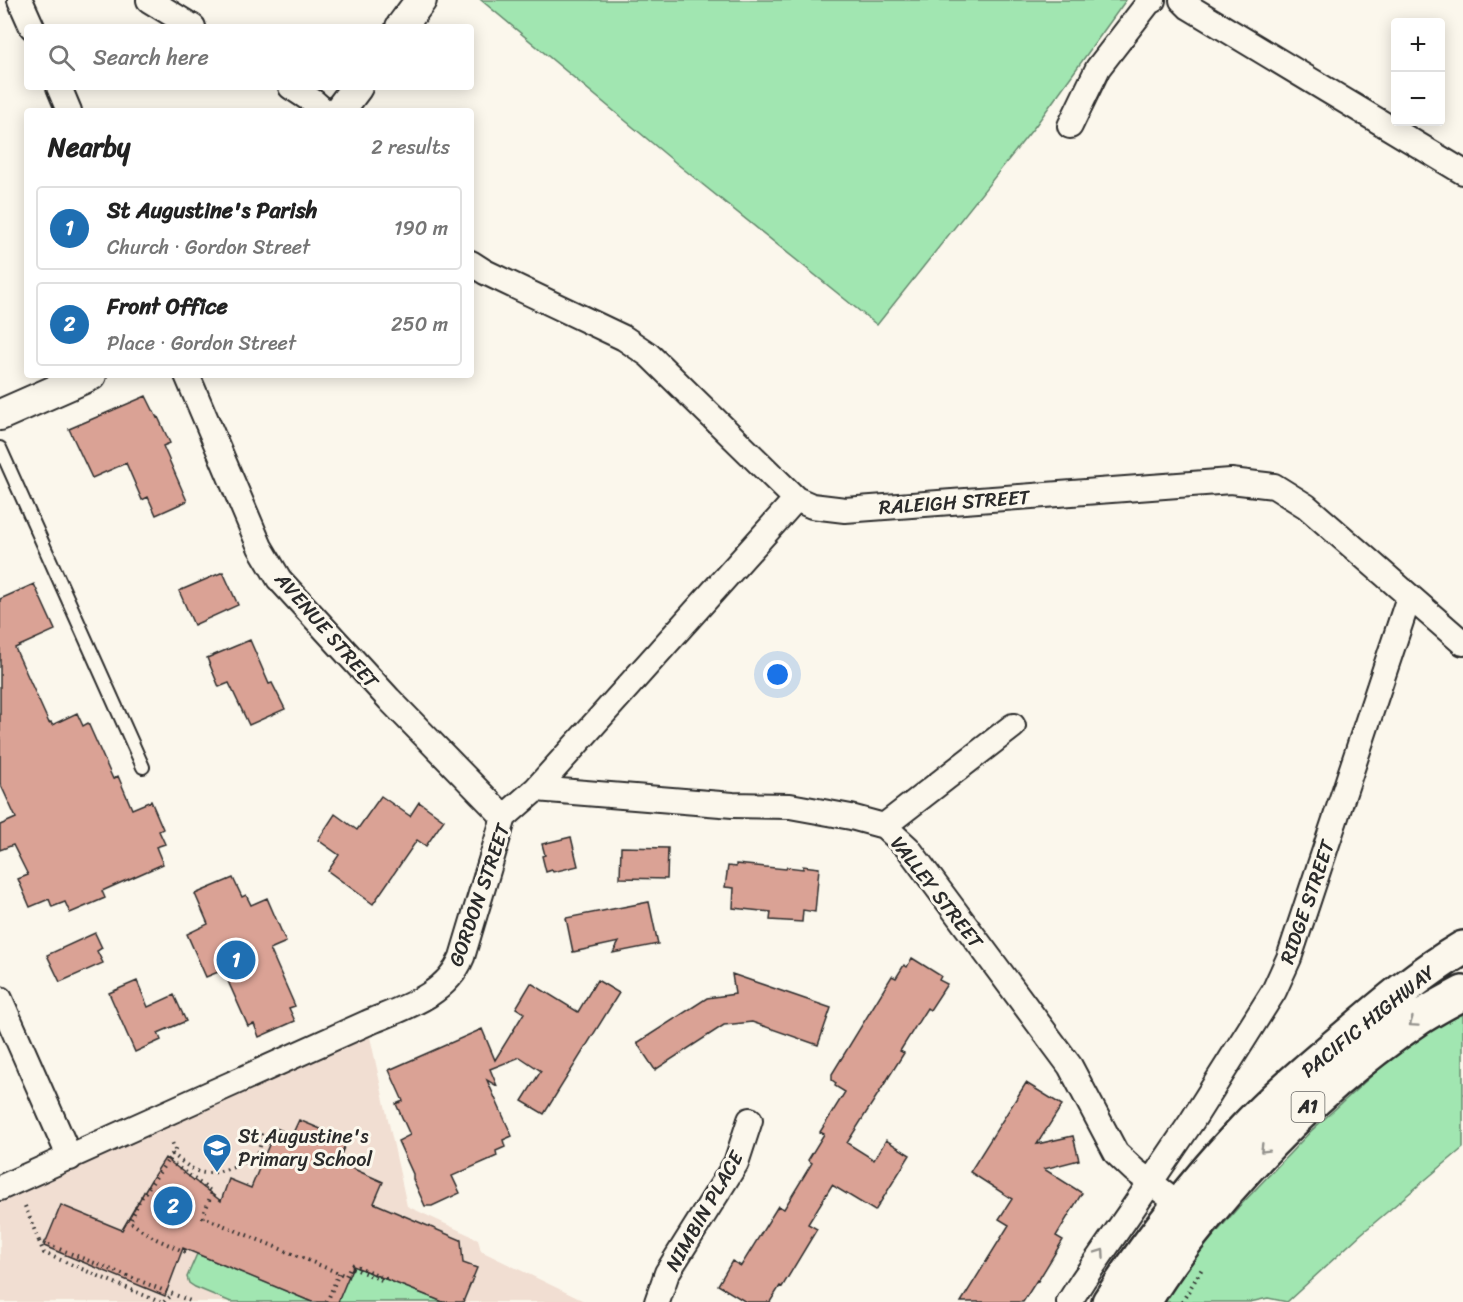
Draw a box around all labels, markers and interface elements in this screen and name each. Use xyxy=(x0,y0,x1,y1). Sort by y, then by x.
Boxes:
map controls xyxy=(1391,18,1445,126)
button: + xyxy=(1391,18,1445,72)
search box xyxy=(24,24,474,90)
text: Search here xyxy=(93,38,209,77)
icon: search xyxy=(45,41,78,74)
button: − xyxy=(1391,72,1445,126)
text: Nearby xyxy=(48,124,130,170)
text: 2 results xyxy=(371,130,450,165)
text: St Augustine's Parish xyxy=(107,191,317,230)
text: 1 xyxy=(65,211,74,246)
text: 190 m xyxy=(394,211,448,246)
text: Church · Gordon Street xyxy=(107,230,310,265)
text: Front Office xyxy=(107,287,228,326)
text: 2 xyxy=(64,307,75,342)
text: 250 m xyxy=(391,307,448,342)
text: Place · Gordon Street xyxy=(107,326,296,361)
street label: RALEIGH STREET xyxy=(877,480,1032,525)
street label: AVENUE STREET xyxy=(265,563,388,697)
your location xyxy=(763,660,792,689)
street label: GORDON STREET xyxy=(439,818,521,971)
street label: VALLEY STREET xyxy=(881,828,993,957)
street label: RIDGE STREET xyxy=(1270,834,1346,969)
pin: 1 xyxy=(216,938,256,982)
street label: PACIFIC HIGHWAY xyxy=(1293,955,1444,1087)
one-way arrow xyxy=(1408,1016,1419,1027)
road number: A1 xyxy=(1292,1092,1324,1122)
place label: St Augustine's Primary School xyxy=(238,1119,373,1177)
school or university icon: St Augustine's Primary School xyxy=(201,1132,233,1174)
one-way arrow xyxy=(1261,1142,1272,1153)
street label: NIMBIN PLACE xyxy=(656,1143,754,1278)
pin: 2 xyxy=(154,1184,192,1228)
one-way arrow xyxy=(1094,1249,1105,1260)

